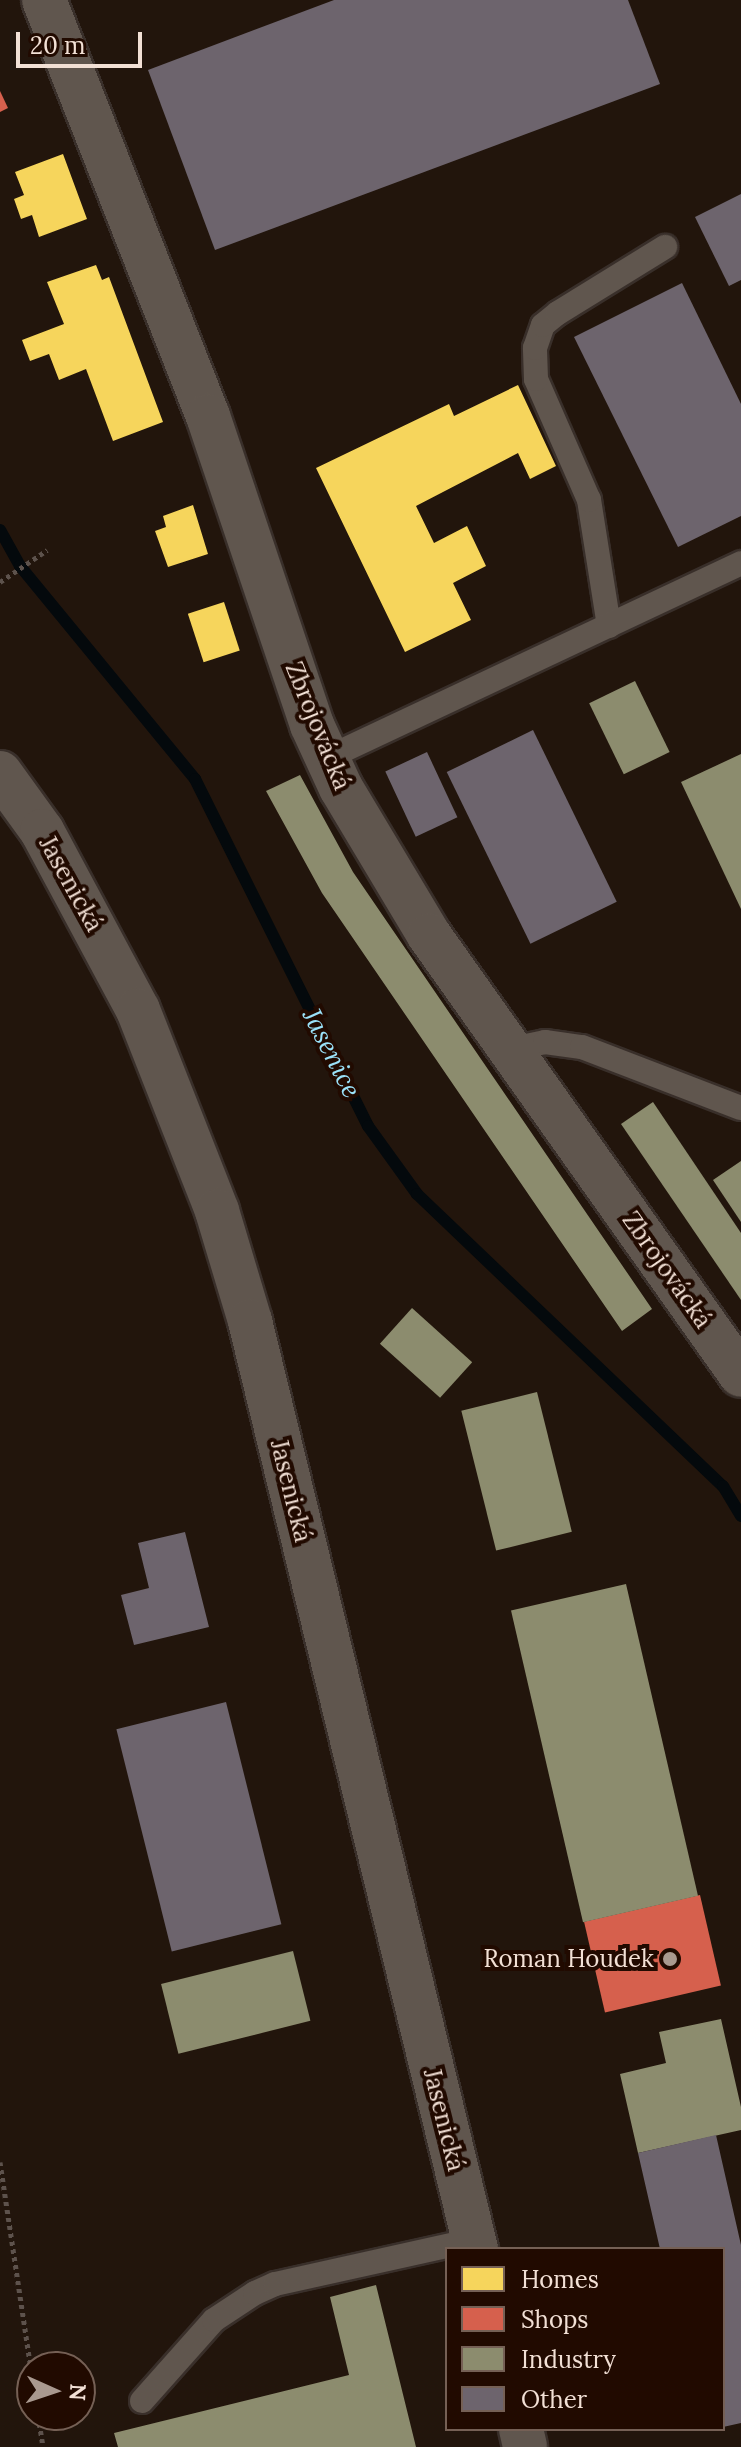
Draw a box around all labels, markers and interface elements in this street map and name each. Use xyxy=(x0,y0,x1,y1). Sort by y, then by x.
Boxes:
scale bar xyxy=(20,16,146,66)
text: 20 m xyxy=(30,30,86,61)
street label: Zbrojovácká xyxy=(279,658,357,794)
street label: Jasenická xyxy=(33,831,109,937)
water label: Jasenice xyxy=(296,1003,368,1103)
street label: Zbrojovácká xyxy=(616,1206,718,1334)
street label: Jasenická xyxy=(264,1437,318,1545)
place label: Roman Houdek xyxy=(484,1945,654,1973)
marker: Roman Houdek xyxy=(661,1950,679,1968)
street label: Jasenická xyxy=(417,2066,471,2174)
legend xyxy=(445,2247,725,2431)
text: Homes xyxy=(521,2264,599,2295)
text: Shops xyxy=(521,2304,588,2335)
text: Industry xyxy=(521,2344,616,2375)
north arrow xyxy=(16,2351,96,2431)
text: N xyxy=(64,2383,92,2401)
text: Other xyxy=(521,2384,587,2415)

